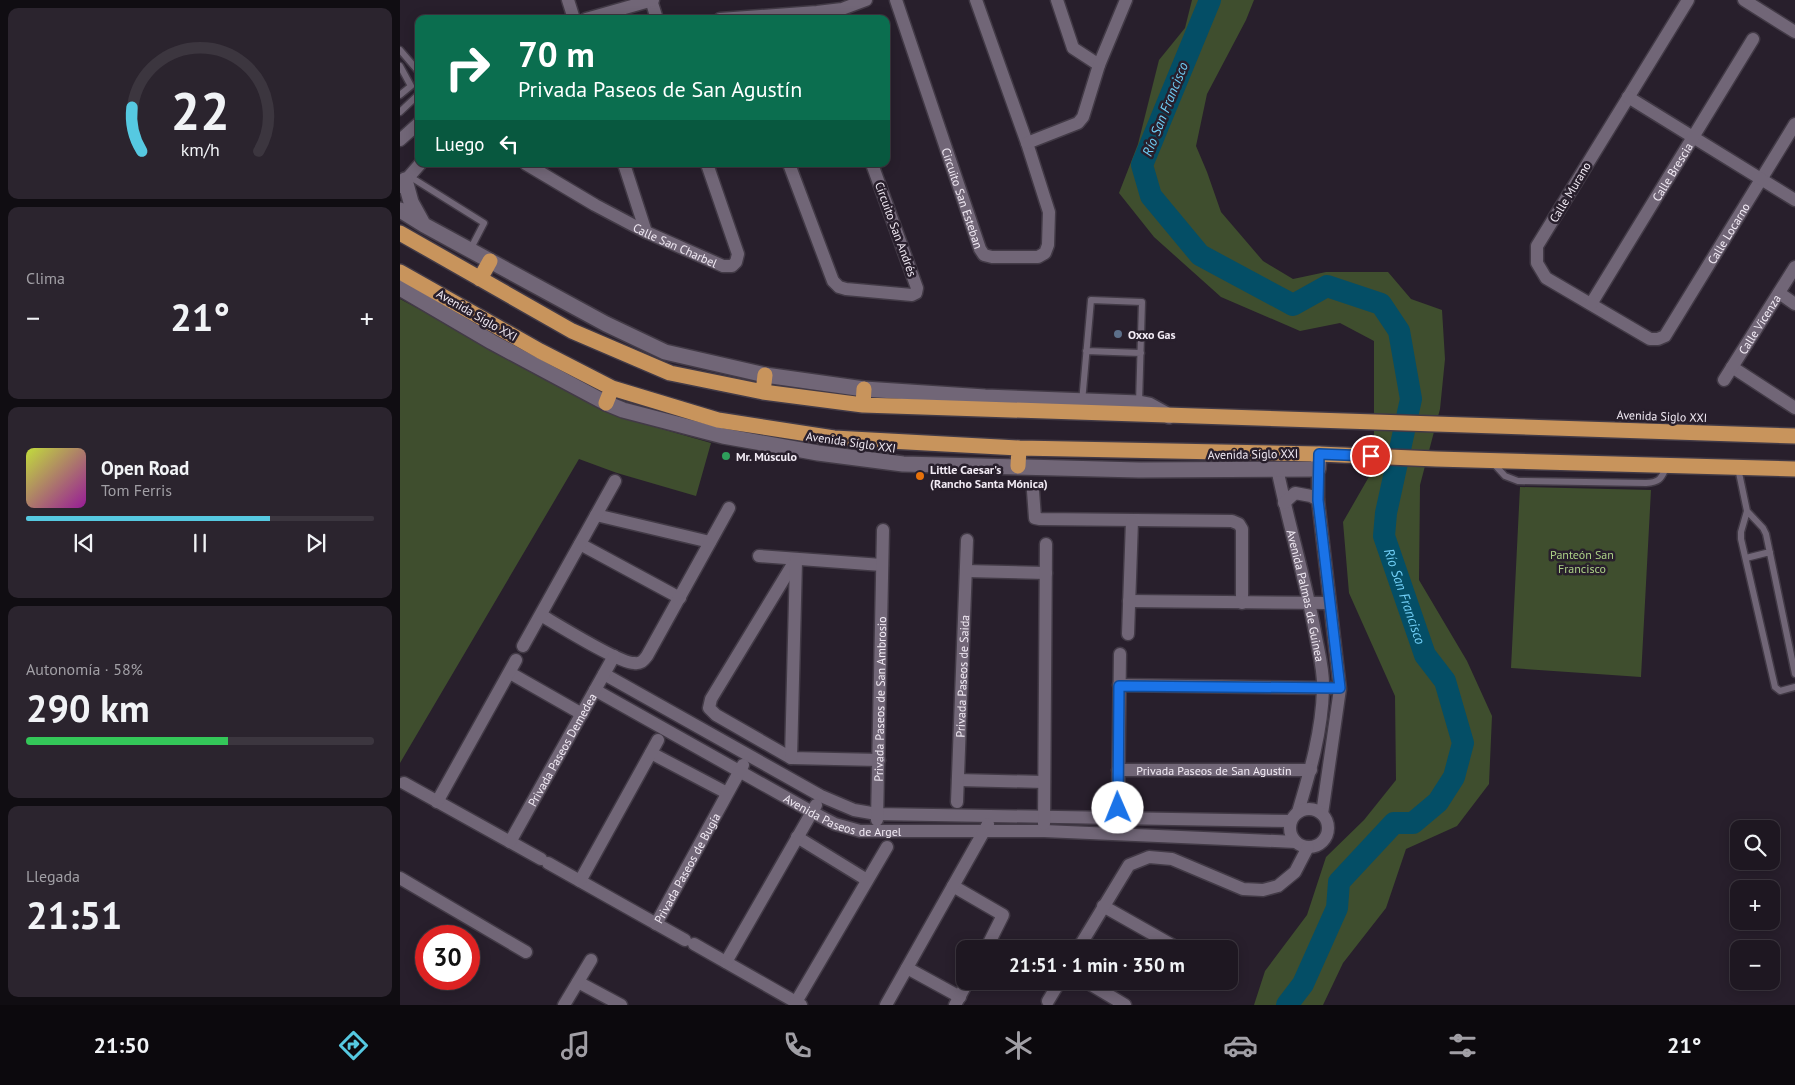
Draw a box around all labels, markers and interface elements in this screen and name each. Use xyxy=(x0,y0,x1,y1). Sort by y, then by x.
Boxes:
text: 70 m xyxy=(518,31,595,77)
icon: right xyxy=(435,35,500,100)
water label: Río San Francisco xyxy=(1138,59,1192,159)
text: Privada Paseos de San Agustín xyxy=(518,75,802,103)
text: 22 xyxy=(171,77,229,144)
icon: left xyxy=(495,130,523,158)
text: Luego xyxy=(435,132,485,156)
text: km/h xyxy=(180,138,220,161)
street label: Calle Brescia xyxy=(1648,140,1695,204)
street label: Circuito San Esteban xyxy=(939,146,987,250)
street label: Calle Murano xyxy=(1546,159,1594,225)
street label: Circuito San Andrés xyxy=(872,180,920,278)
street label: Calle Locarno xyxy=(1704,200,1753,267)
street label: Calle San Charbel xyxy=(631,219,720,270)
text: Clima xyxy=(26,268,65,288)
street label: Avenida Siglo XXI xyxy=(434,286,520,344)
street label: Calle Vicenza xyxy=(1735,291,1784,357)
text: 21° xyxy=(170,292,230,341)
text: − xyxy=(26,299,40,336)
text: + xyxy=(360,299,374,336)
place label: Oxxo Gas xyxy=(1128,327,1176,342)
marker: Oxxo Gas xyxy=(1112,328,1124,340)
street label: Avenida Siglo XXI xyxy=(1617,407,1707,425)
street label: Avenida Siglo XXI xyxy=(805,428,897,456)
pin xyxy=(1350,435,1392,477)
icon: arrive xyxy=(1357,442,1385,470)
street label: Avenida Siglo XXI xyxy=(1208,446,1298,462)
place label: Mr. Músculo xyxy=(736,449,798,464)
marker: Mr. Músculo xyxy=(720,450,732,462)
text: Open Road xyxy=(101,456,189,480)
place label: Little Caesar's (Rancho Santa Mónica) xyxy=(930,462,1048,491)
marker: Little Caesar's (Rancho Santa Mónica) xyxy=(914,470,926,482)
text: Tom Ferris xyxy=(101,480,172,500)
street label: Avenida Palmas de Guinea xyxy=(1284,528,1328,663)
icon: previous xyxy=(70,529,98,557)
icon: pause xyxy=(186,529,214,557)
icon: next xyxy=(302,529,330,557)
water label: Río San Francisco xyxy=(1380,546,1430,647)
park label: Panteón San Francisco xyxy=(1550,547,1614,576)
street label: Privada Paseos de Saida xyxy=(952,614,972,738)
street label: Privada Paseos de San Ambrosio xyxy=(870,616,889,782)
text: Autonomía · 58% xyxy=(26,659,143,679)
text: 290 km xyxy=(26,683,150,732)
street label: Privada Paseos Demedea xyxy=(524,690,599,809)
street label: Privada Paseos de San Agustín xyxy=(1136,763,1292,778)
position arrow xyxy=(1091,781,1143,833)
street label: Avenida Paseos de Argel xyxy=(781,790,902,839)
street label: Privada Paseos de Bugía xyxy=(650,810,723,926)
map controls xyxy=(1730,820,1780,990)
button: search xyxy=(1730,820,1780,870)
text: Llegada xyxy=(26,866,80,886)
button: + xyxy=(1730,880,1780,930)
text: 21:51 xyxy=(26,890,122,939)
speed limit sign: 30 xyxy=(415,925,480,990)
button: − xyxy=(1730,940,1780,990)
text: 21:51 · 1 min · 350 m xyxy=(1009,953,1185,977)
icon: directions xyxy=(336,1028,371,1063)
icon: music xyxy=(558,1028,593,1063)
icon: phone xyxy=(780,1028,815,1063)
icon: climate xyxy=(1001,1028,1036,1063)
icon: car xyxy=(1223,1028,1258,1063)
icon: filters xyxy=(1445,1028,1480,1063)
text: 21:50 xyxy=(93,1031,149,1059)
text: 21° xyxy=(1667,1031,1701,1059)

